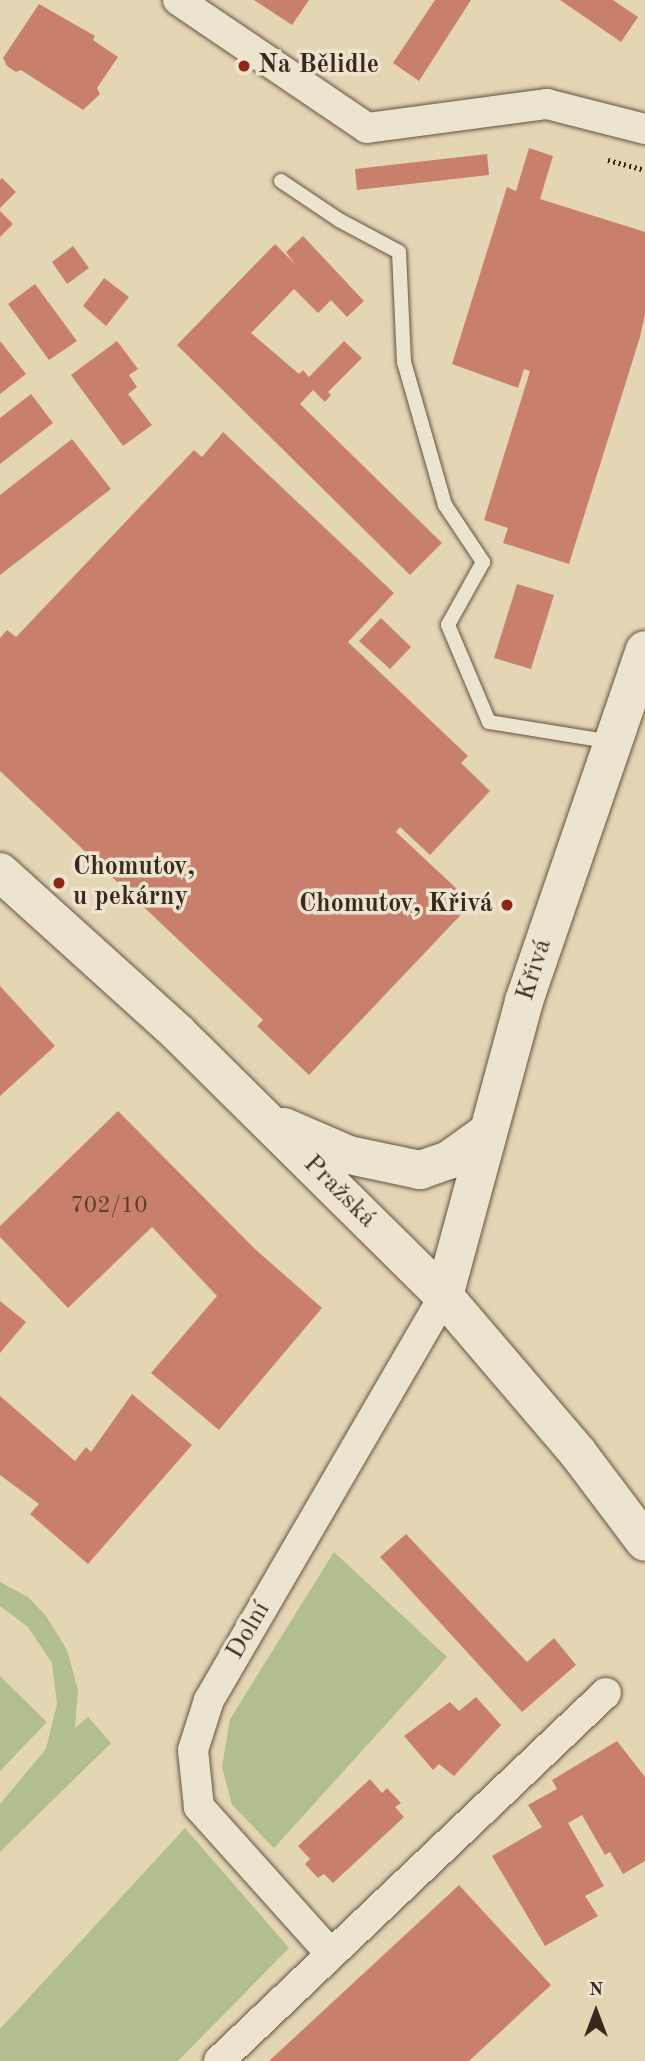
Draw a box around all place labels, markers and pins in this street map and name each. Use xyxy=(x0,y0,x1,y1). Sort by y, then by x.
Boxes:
place label: Na Bělidle xyxy=(258,50,379,82)
marker: Na Bělidle xyxy=(236,58,252,74)
place label: Chomutov, u pekárny xyxy=(73,852,195,914)
marker: Chomutov, u pekárny xyxy=(51,875,67,891)
place label: Chomutov, Křivá xyxy=(299,889,493,921)
marker: Chomutov, Křivá xyxy=(499,897,515,913)

